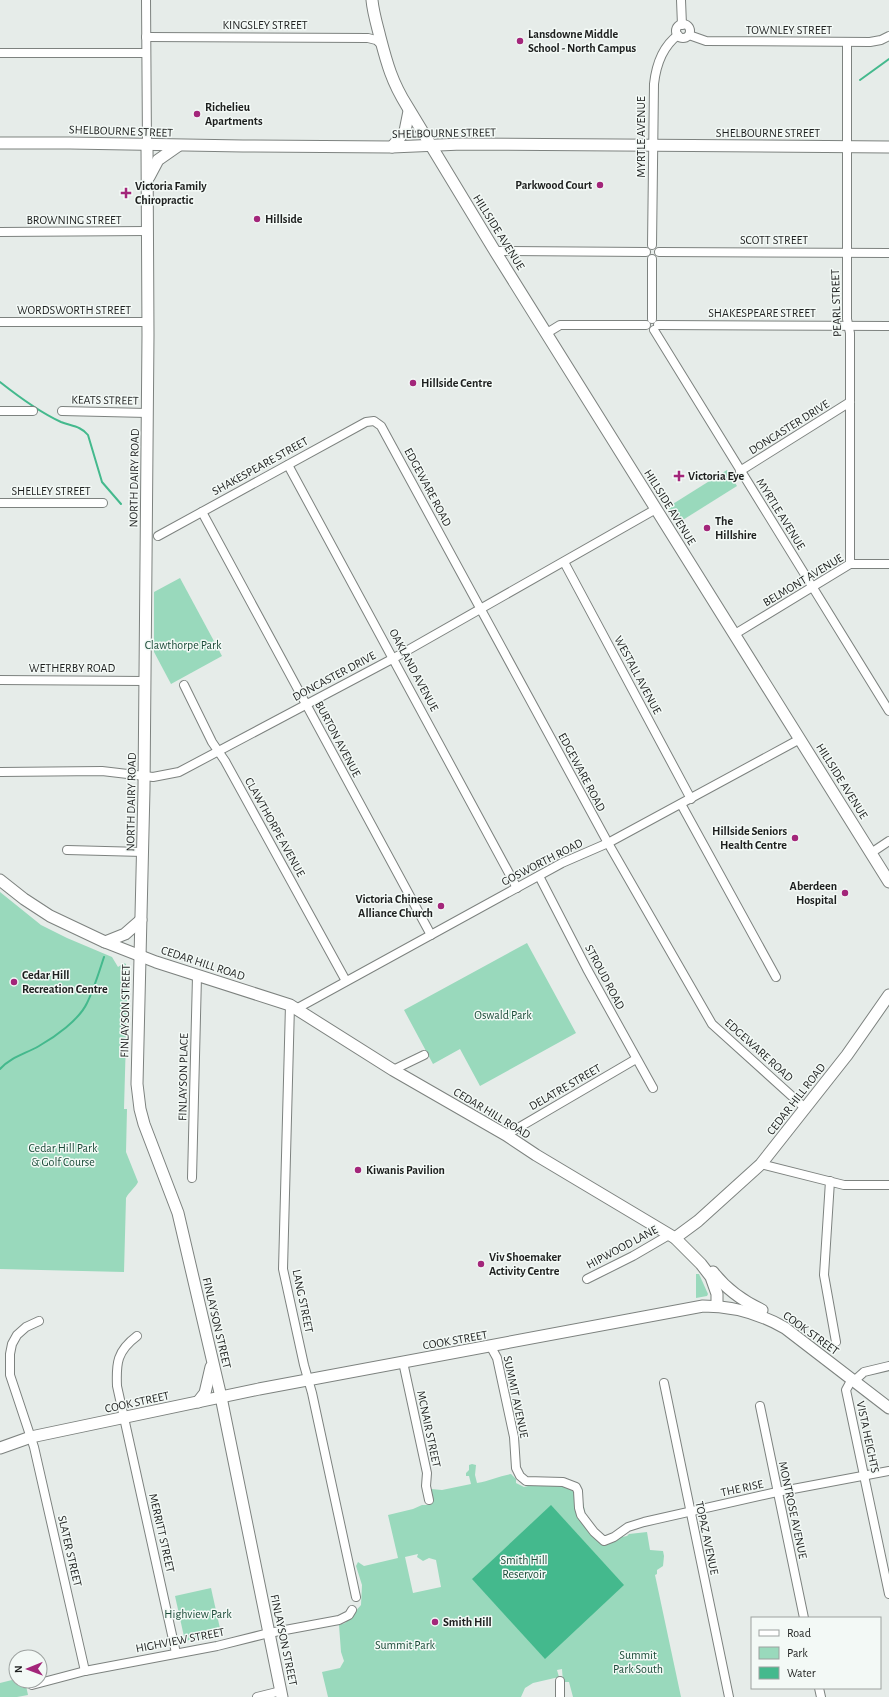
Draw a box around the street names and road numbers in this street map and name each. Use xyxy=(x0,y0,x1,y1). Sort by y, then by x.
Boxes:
street label: KINGSLEY STREET xyxy=(222,19,308,31)
street label: TOWNLEY STREET xyxy=(746,24,832,36)
street label: MYRTLE AVENUE xyxy=(635,96,647,178)
street label: SHELBOURNE STREET xyxy=(69,123,173,139)
street label: SHELBOURNE STREET xyxy=(392,126,496,140)
street label: SHELBOURNE STREET xyxy=(716,127,820,139)
street label: HILLSIDE AVENUE xyxy=(471,192,527,272)
street label: BROWNING STREET xyxy=(26,214,122,226)
street label: SCOTT STREET xyxy=(740,234,808,246)
street label: PEARL STREET xyxy=(829,269,843,337)
street label: WORDSWORTH STREET xyxy=(17,304,131,316)
street label: SHAKESPEARE STREET xyxy=(708,307,816,319)
street label: KEATS STREET xyxy=(71,393,139,407)
street label: DONCASTER DRIVE xyxy=(747,397,831,457)
street label: NORTH DAIRY ROAD xyxy=(127,428,141,528)
street label: SHAKESPEARE STREET xyxy=(210,435,310,497)
street label: EDGEWARE ROAD xyxy=(402,446,454,528)
street label: HILLSIDE AVENUE xyxy=(642,467,698,547)
street label: MYRTLE AVENUE xyxy=(754,476,808,552)
street label: SHELLEY STREET xyxy=(11,485,91,497)
street label: BELMONT AVENUE xyxy=(761,551,845,609)
street label: OAKLAND AVENUE xyxy=(387,627,441,713)
street label: WESTALL AVENUE xyxy=(612,634,664,716)
street label: DONCASTER DRIVE xyxy=(290,649,378,703)
street label: WETHERBY ROAD xyxy=(29,662,115,674)
street label: BURTON AVENUE xyxy=(313,699,363,779)
street label: EDGEWARE ROAD xyxy=(556,731,608,813)
street label: HILLSIDE AVENUE xyxy=(814,741,870,821)
street label: NORTH DAIRY ROAD xyxy=(124,752,138,852)
street label: CLAWTHORPE AVENUE xyxy=(243,775,307,879)
street label: GOSWORTH ROAD xyxy=(499,836,585,888)
street label: STROUD ROAD xyxy=(583,943,627,1012)
street label: CEDAR HILL ROAD xyxy=(160,944,247,982)
street label: FINLAYSON STREET xyxy=(118,964,132,1058)
street label: EDGEWARE ROAD xyxy=(723,1016,796,1084)
street label: FINLAYSON PLACE xyxy=(176,1033,190,1121)
street label: CEDAR HILL ROAD xyxy=(764,1061,828,1137)
street label: DELATRE STREET xyxy=(527,1062,603,1112)
street label: CEDAR HILL ROAD xyxy=(452,1085,533,1141)
street label: HIPWOOD LANE xyxy=(584,1223,660,1271)
street label: LANG STREET xyxy=(290,1268,316,1334)
street label: FINLAYSON STREET xyxy=(201,1276,233,1370)
street label: COOK STREET xyxy=(781,1309,841,1357)
street label: COOK STREET xyxy=(422,1328,488,1352)
street label: SUMMIT AVENUE xyxy=(501,1355,531,1439)
street label: COOK STREET xyxy=(104,1389,170,1415)
street label: MCNAIR STREET xyxy=(415,1390,443,1469)
street label: VISTA HEIGHTS xyxy=(855,1400,882,1474)
street label: MONTROSE AVENUE xyxy=(777,1460,809,1560)
street label: THE RISE xyxy=(720,1478,765,1498)
street label: MERRITT STREET xyxy=(147,1492,177,1574)
street label: TOPAZ AVENUE xyxy=(693,1500,721,1576)
street label: SLATER STREET xyxy=(56,1514,84,1588)
street label: FINLAYSON STREET xyxy=(268,1593,300,1687)
street label: HIGHVIEW STREET xyxy=(135,1625,226,1655)

